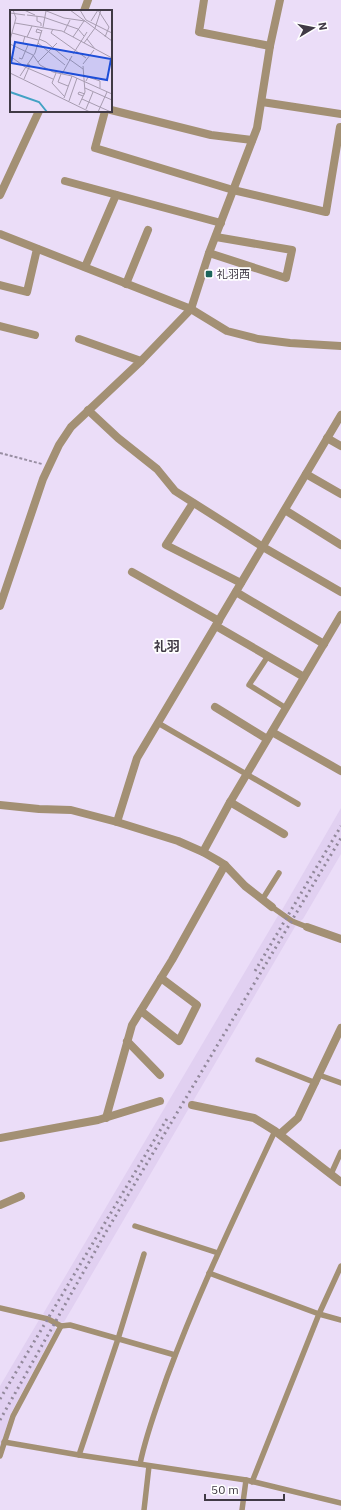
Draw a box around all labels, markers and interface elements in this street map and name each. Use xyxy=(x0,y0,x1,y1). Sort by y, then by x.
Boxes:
north arrow xyxy=(293,8,333,48)
inset map xyxy=(10,10,112,112)
text: N xyxy=(315,21,330,31)
place label: 礼羽西 xyxy=(217,267,250,281)
marker: 礼羽西 xyxy=(204,269,214,279)
district label: 礼羽 xyxy=(154,638,180,655)
scale bar xyxy=(205,1476,284,1502)
text: 50 m xyxy=(211,1482,239,1497)

